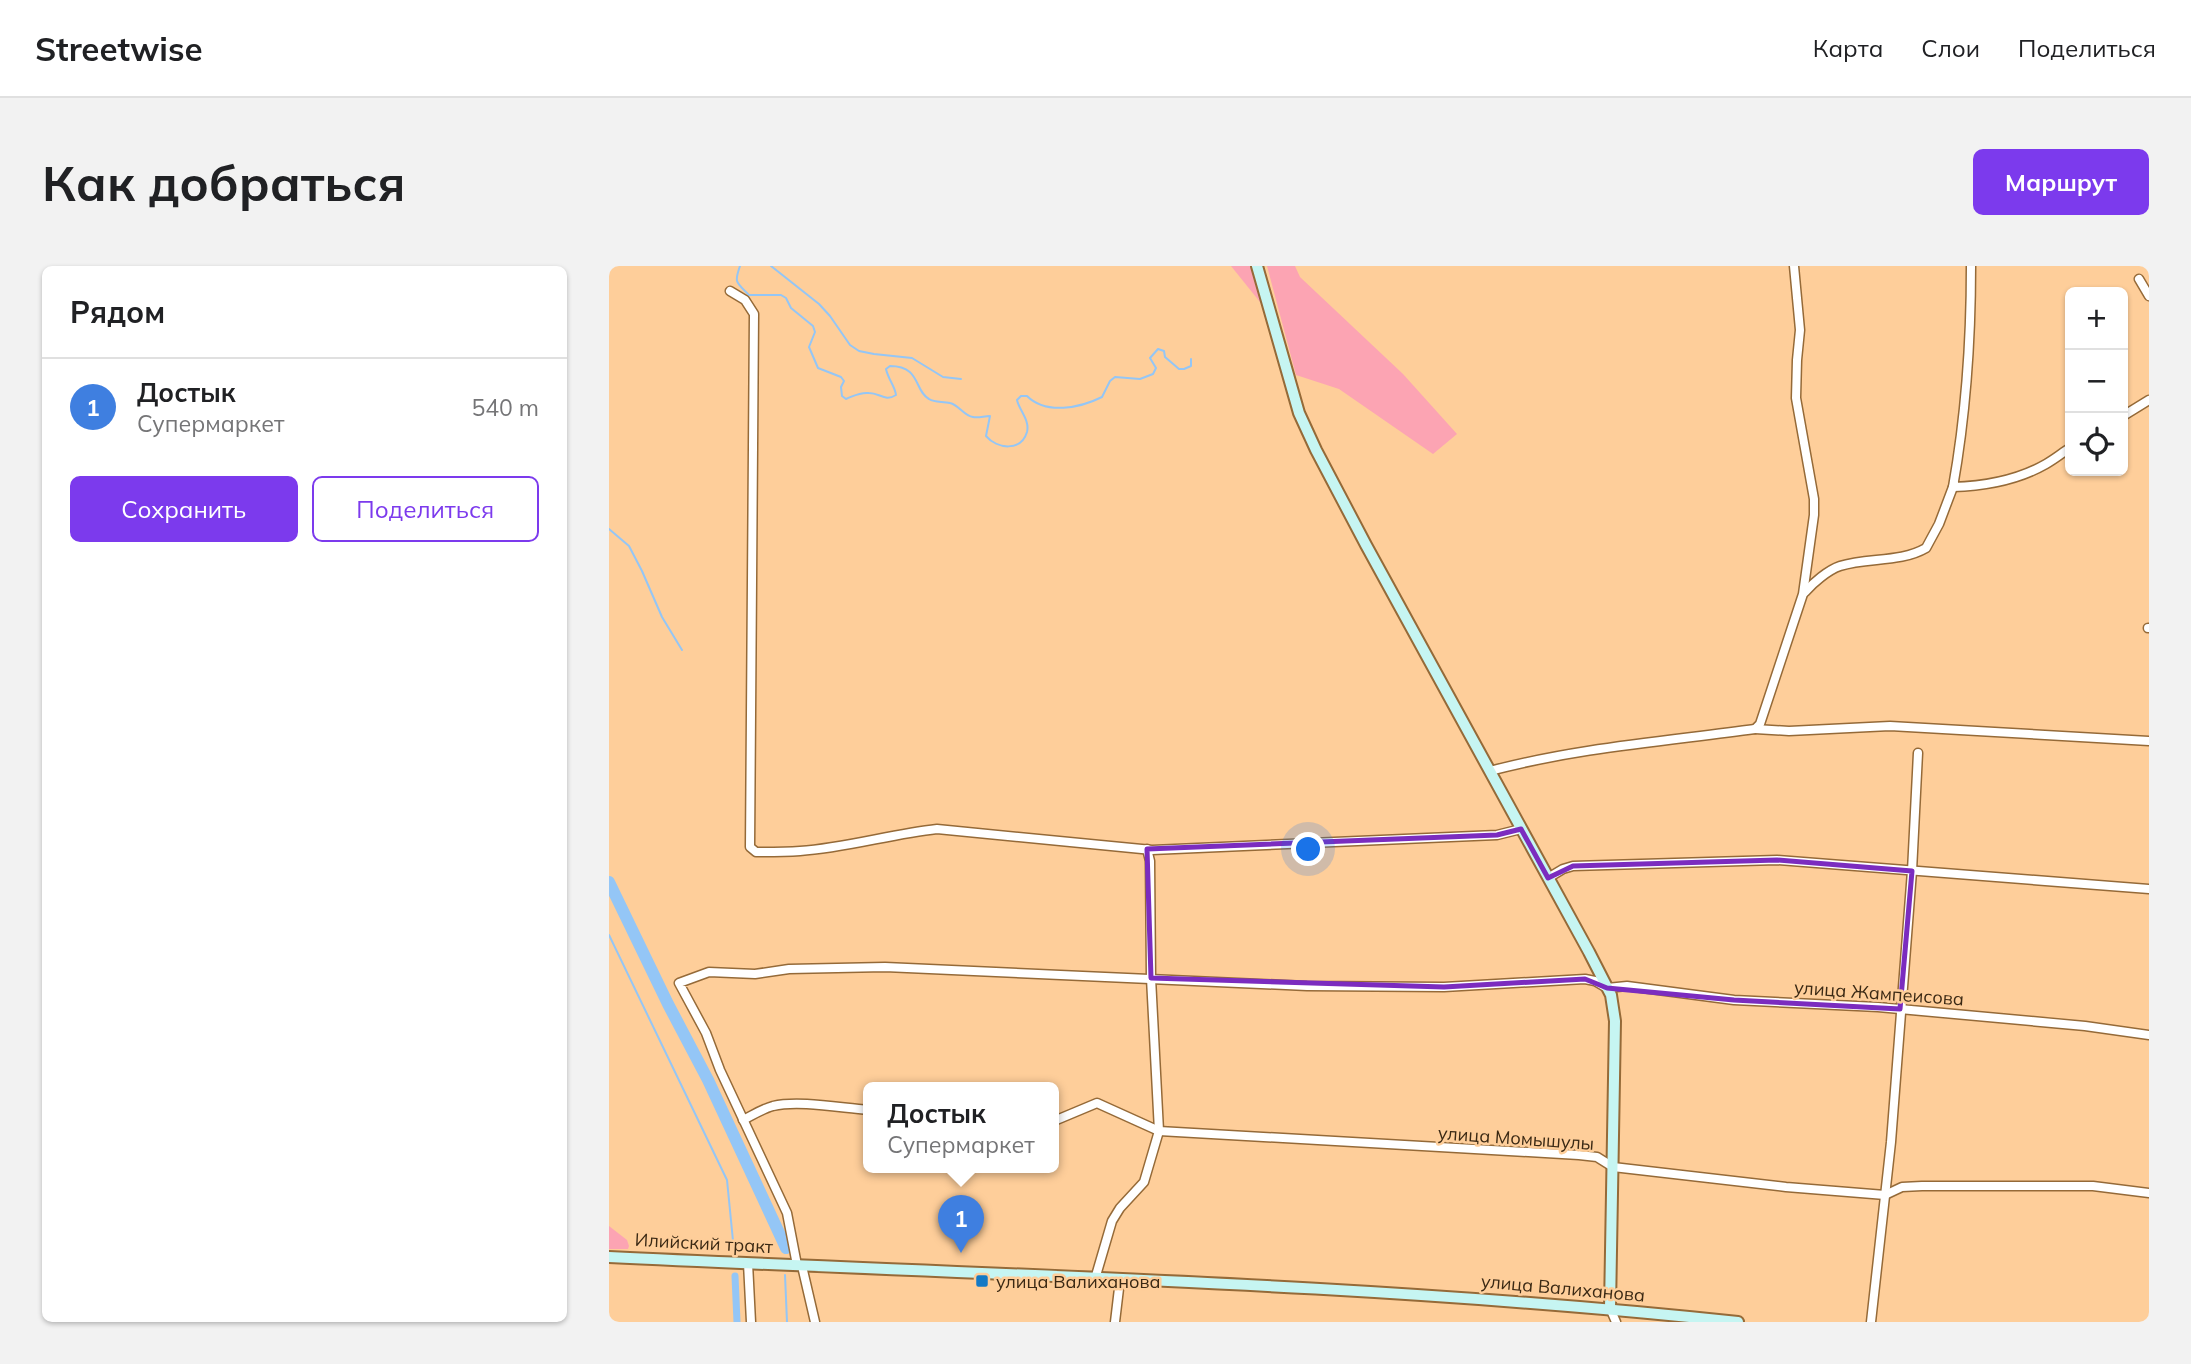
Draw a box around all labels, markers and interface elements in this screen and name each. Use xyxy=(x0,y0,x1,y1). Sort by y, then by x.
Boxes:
text: Streetwise xyxy=(35,28,203,69)
text: Карта xyxy=(1813,33,1883,63)
text: Слои xyxy=(1921,33,1980,63)
text: Поделиться xyxy=(2018,33,2156,63)
button: Маршрут xyxy=(1973,149,2149,215)
text: Как добраться xyxy=(42,152,405,213)
map controls xyxy=(2065,287,2128,476)
button: + xyxy=(2065,287,2128,350)
text: Рядом xyxy=(70,293,165,331)
button: − xyxy=(2065,350,2128,413)
text: Достык xyxy=(137,376,236,409)
text: 1 xyxy=(86,393,100,422)
text: 540 m xyxy=(471,393,539,422)
text: Супермаркет xyxy=(137,409,284,438)
button: locate xyxy=(2065,413,2128,476)
button: Сохранить xyxy=(70,476,298,542)
button: Поделиться xyxy=(312,476,539,542)
your location xyxy=(1291,832,1325,866)
street label: улица Жампеисова xyxy=(1793,976,1965,1010)
popup xyxy=(863,1082,1059,1173)
text: Достык xyxy=(887,1097,986,1130)
street label: улица Момышулы xyxy=(1437,1121,1595,1155)
text: Супермаркет xyxy=(887,1130,1035,1159)
pin: 1 xyxy=(938,1195,984,1253)
street label: Илийский тракт xyxy=(634,1228,774,1258)
street label: улица Валиханова xyxy=(1480,1269,1646,1307)
place label: улица Валиханова xyxy=(996,1270,1161,1293)
marker: улица Валиханова xyxy=(974,1273,990,1289)

